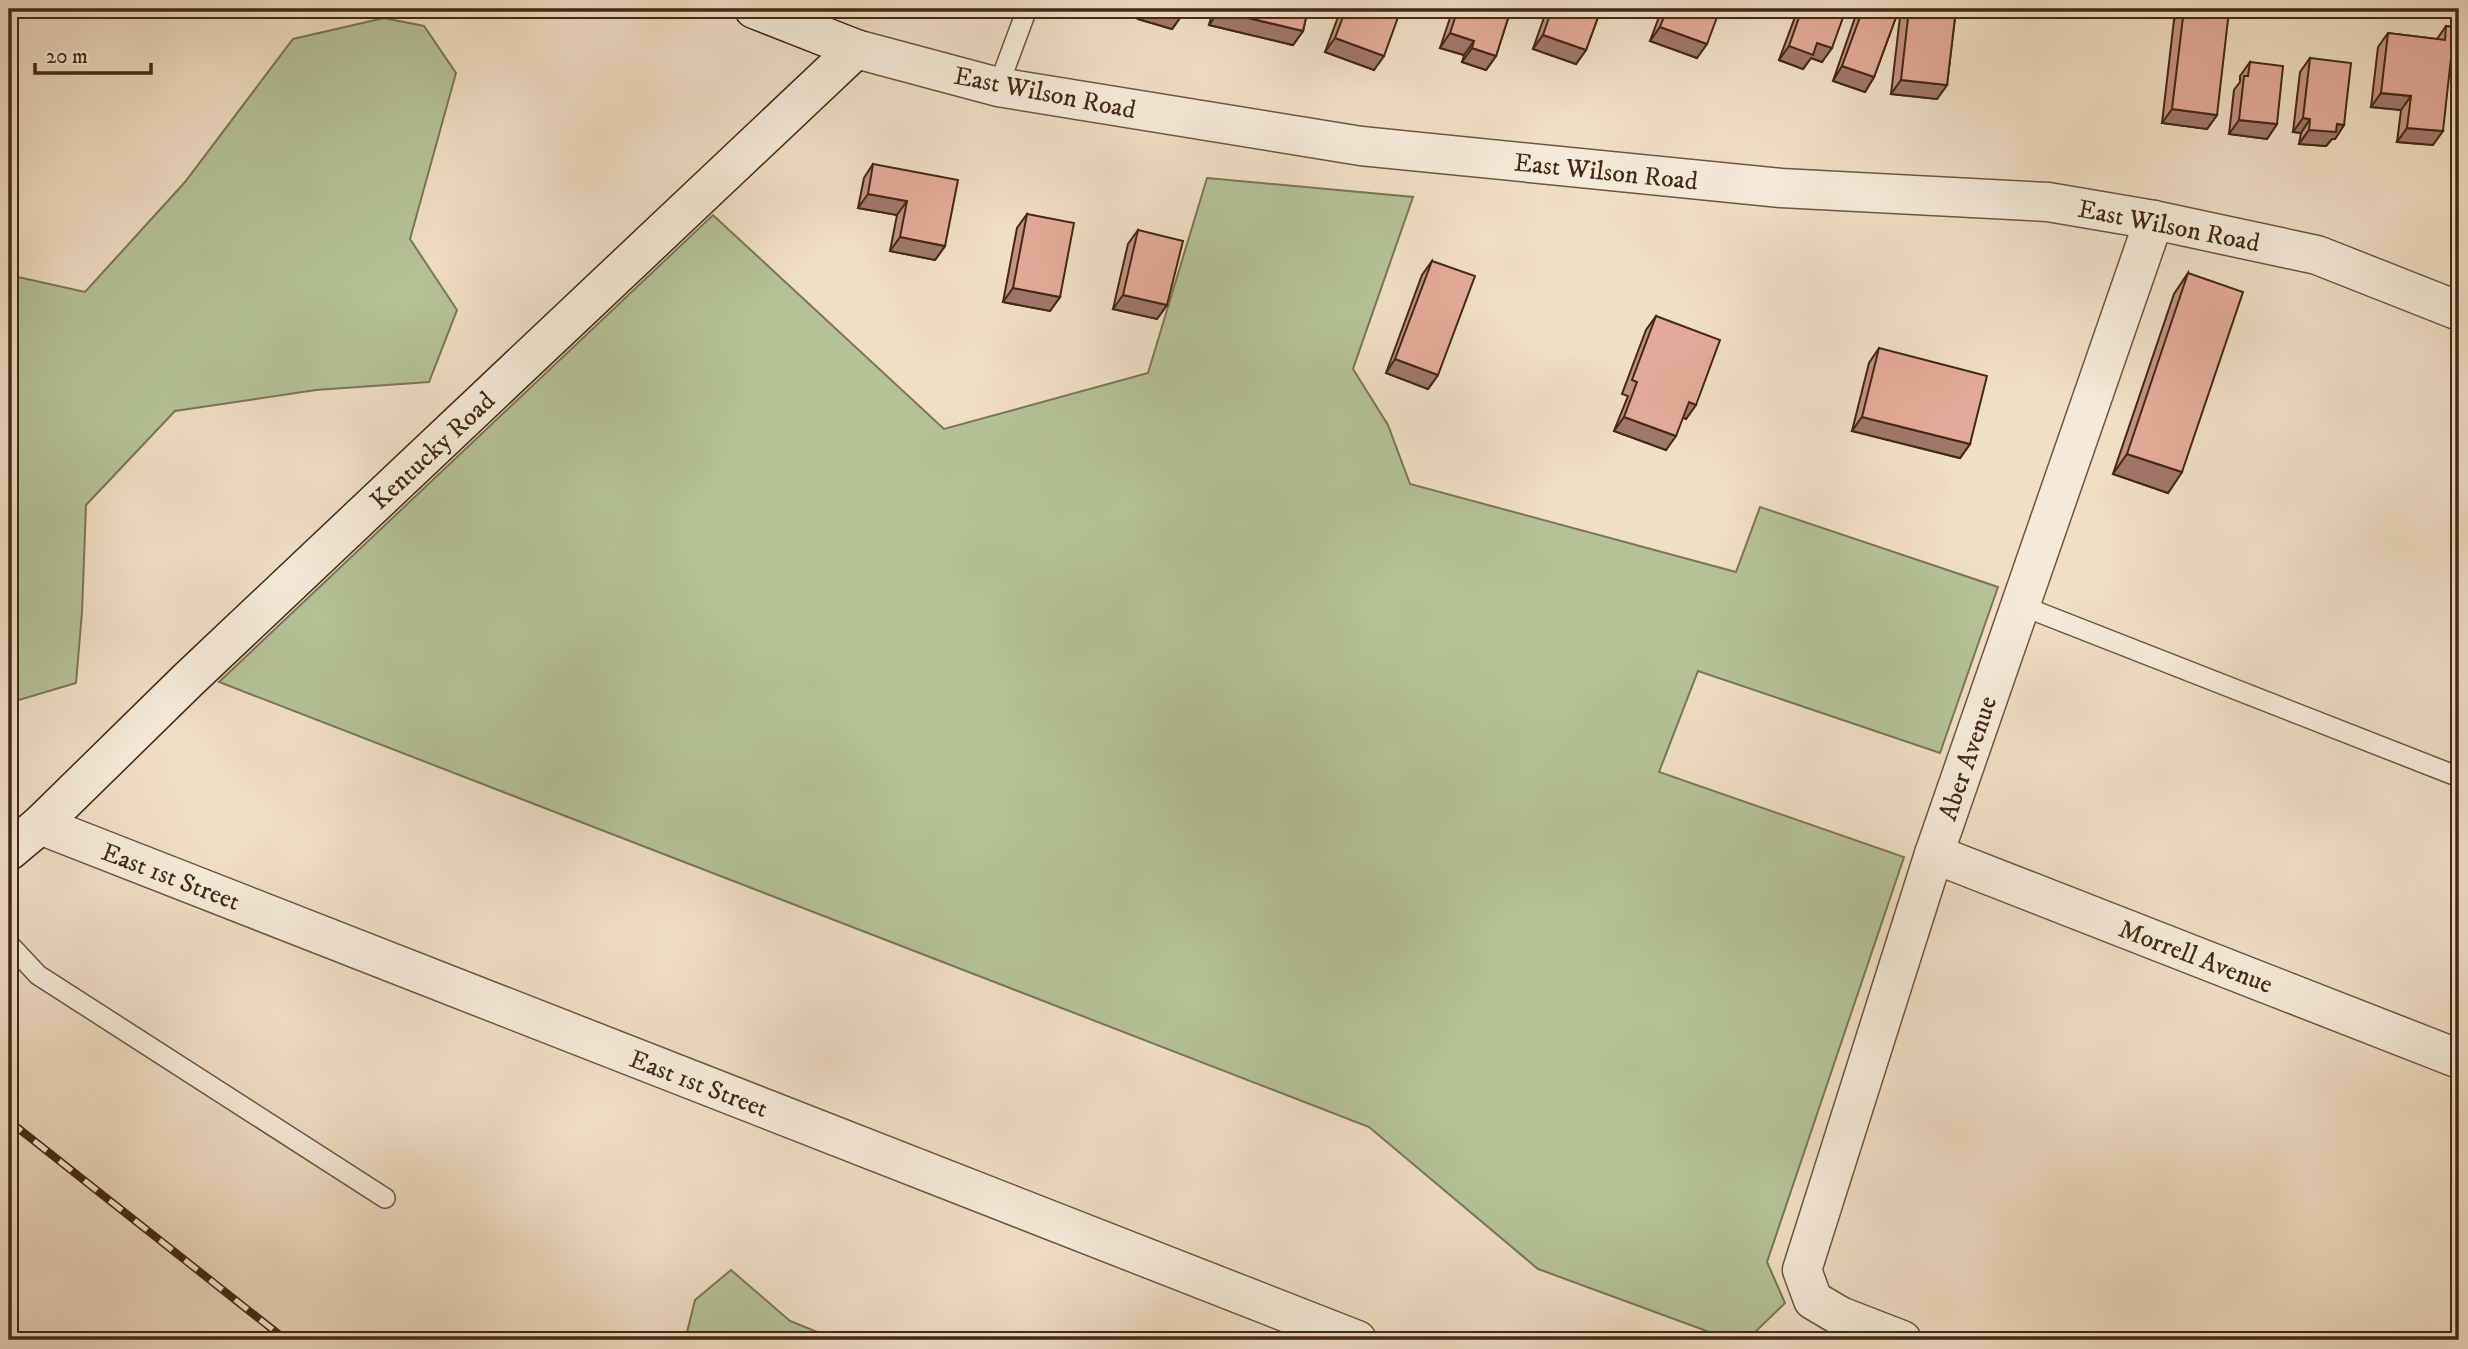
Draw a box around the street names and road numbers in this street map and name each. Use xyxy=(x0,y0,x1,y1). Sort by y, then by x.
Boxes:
street label: East Wilson Road xyxy=(951,60,1139,127)
street label: East Wilson Road xyxy=(1512,146,1699,199)
street label: East Wilson Road xyxy=(2075,193,2263,260)
street label: Kentucky Road xyxy=(364,385,502,517)
street label: Aber Avenue xyxy=(1932,692,2005,825)
street label: East 1st Street xyxy=(97,836,244,919)
street label: Morrell Avenue xyxy=(2114,913,2277,1002)
street label: East 1st Street xyxy=(625,1043,772,1126)

